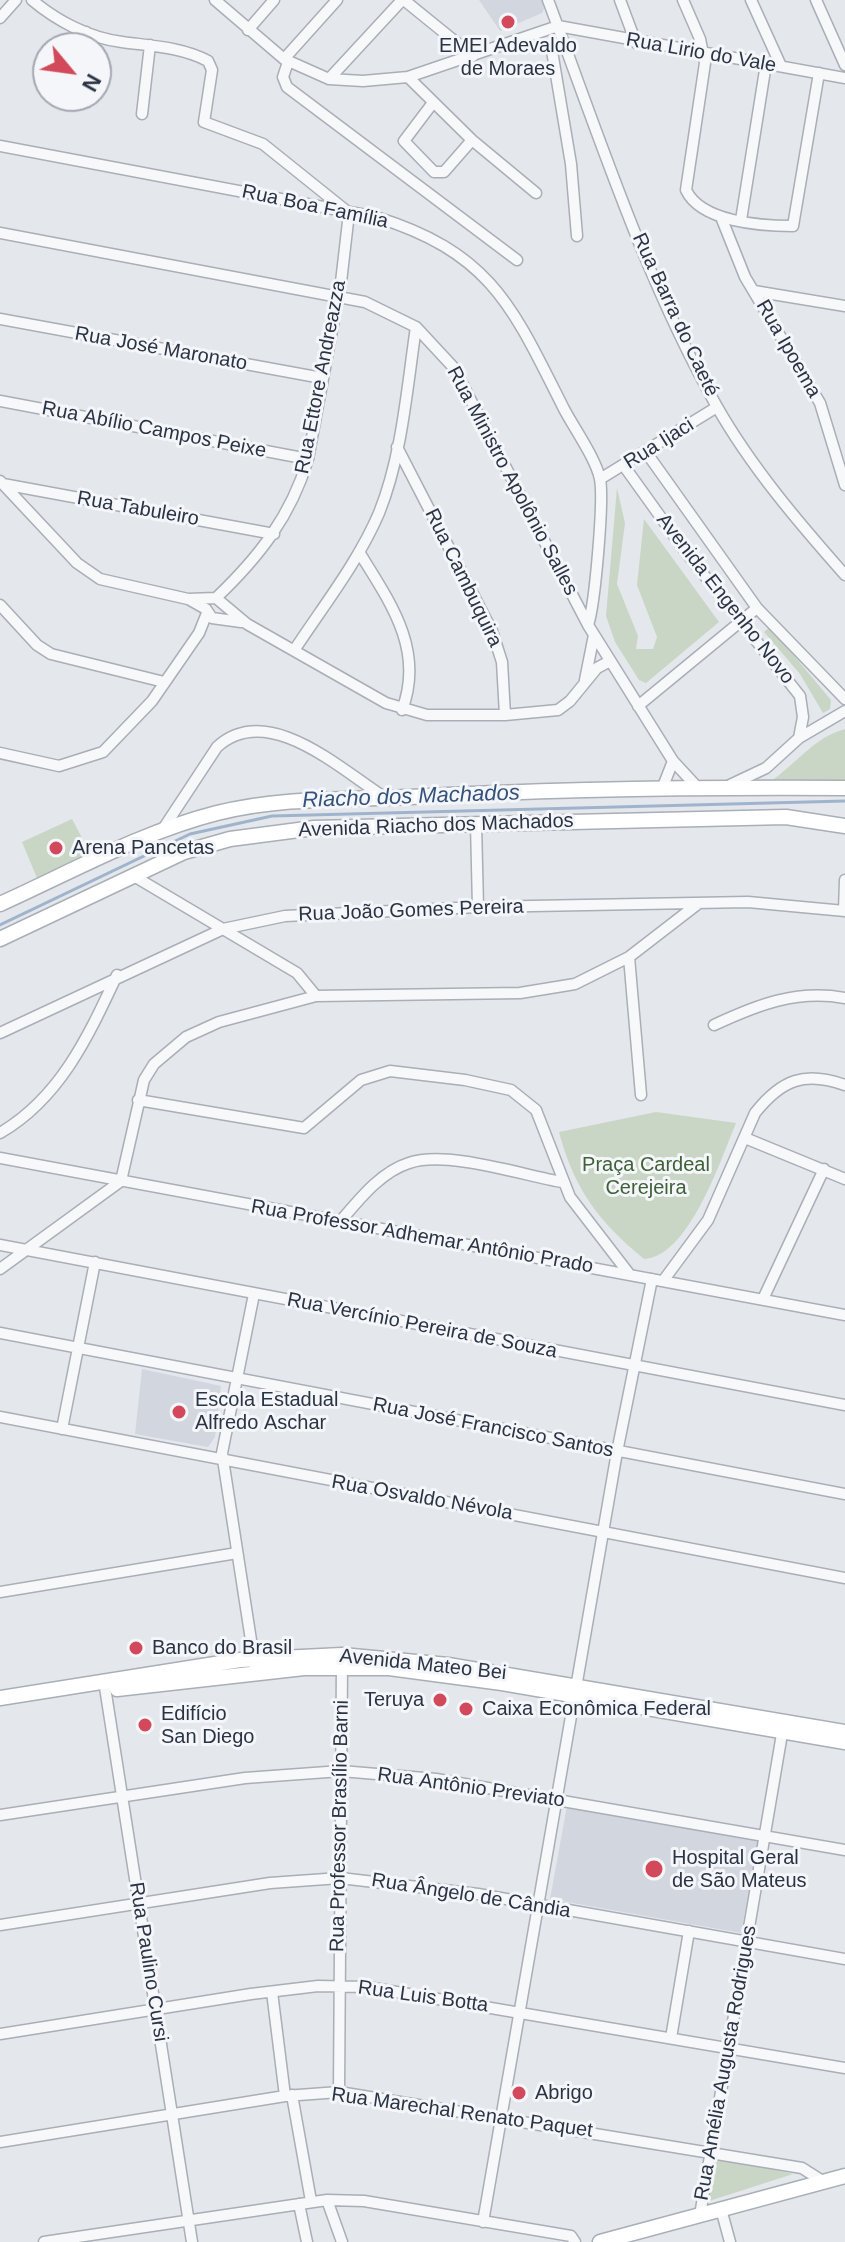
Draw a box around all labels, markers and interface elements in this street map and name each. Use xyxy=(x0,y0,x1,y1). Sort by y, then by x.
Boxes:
marker: EMEI Adevaldo de Moraes xyxy=(499,13,517,31)
street label: Rua Lirio do Vale xyxy=(624,28,778,78)
north arrow xyxy=(32,32,112,112)
place label: EMEI Adevaldo de Moraes xyxy=(439,34,577,81)
text: N xyxy=(77,70,106,96)
street label: Rua Boa Família xyxy=(240,180,390,234)
street label: Rua Barra do Caeté xyxy=(627,229,723,401)
street label: Rua Ettore Andreazza xyxy=(290,278,352,476)
street label: Rua Ipoema xyxy=(750,296,826,402)
street label: Rua José Maronato xyxy=(73,322,249,376)
street label: Rua Ministro Apolônio Salles xyxy=(441,362,583,600)
street label: Rua Abílio Campos Peixe xyxy=(40,396,268,464)
street label: Rua Ijaci xyxy=(620,413,698,475)
street label: Rua Tabuleiro xyxy=(75,486,201,532)
street label: Rua Cambuquira xyxy=(419,505,507,651)
street label: Avenida Engenho Novo xyxy=(651,509,799,689)
water label: Riacho dos Machados xyxy=(302,780,520,814)
street label: Avenida Riacho dos Machados xyxy=(298,809,574,843)
place label: Arena Pancetas xyxy=(72,836,214,860)
marker: Arena Pancetas xyxy=(47,839,65,857)
street label: Rua João Gomes Pereira xyxy=(298,895,524,927)
park label: Praça Cardeal Cerejeira xyxy=(582,1153,710,1200)
street label: Rua Professor Adhemar Antônio Prado xyxy=(249,1195,595,1279)
street label: Rua Vercínio Pereira de Souza xyxy=(285,1288,559,1364)
place label: Escola Estadual Alfredo Aschar xyxy=(195,1388,338,1435)
street label: Rua José Francisco Santos xyxy=(371,1393,615,1463)
marker: Escola Estadual Alfredo Aschar xyxy=(170,1403,188,1421)
street label: Rua Osvaldo Névola xyxy=(330,1470,514,1526)
place label: Banco do Brasil xyxy=(152,1636,292,1660)
marker: Banco do Brasil xyxy=(127,1639,145,1657)
street label: Avenida Mateo Bei xyxy=(338,1644,508,1686)
place label: Teruya xyxy=(364,1688,424,1712)
marker: Teruya xyxy=(431,1691,449,1709)
place label: Caixa Econômica Federal xyxy=(482,1697,711,1721)
street label: Rua Professor Brasílio Barni xyxy=(326,1700,354,1952)
marker: Caixa Econômica Federal xyxy=(457,1700,475,1718)
place label: Edifício San Diego xyxy=(161,1702,254,1749)
marker: Edifício San Diego xyxy=(136,1716,154,1734)
street label: Rua Antônio Previato xyxy=(376,1763,566,1813)
place label: Hospital Geral de São Mateus xyxy=(672,1846,807,1893)
marker: Hospital Geral de São Mateus xyxy=(643,1858,665,1880)
street label: Rua Ângelo de Cândia xyxy=(370,1868,572,1924)
street label: Rua Paulino Cursi xyxy=(124,1881,172,2043)
street label: Rua Amélia Augusta Rodrigues xyxy=(690,1924,762,2202)
street label: Rua Luis Botta xyxy=(356,1976,490,2018)
place label: Abrigo xyxy=(535,2081,593,2105)
street label: Rua Marechal Renato Paquet xyxy=(330,2083,594,2143)
marker: Abrigo xyxy=(510,2084,528,2102)

